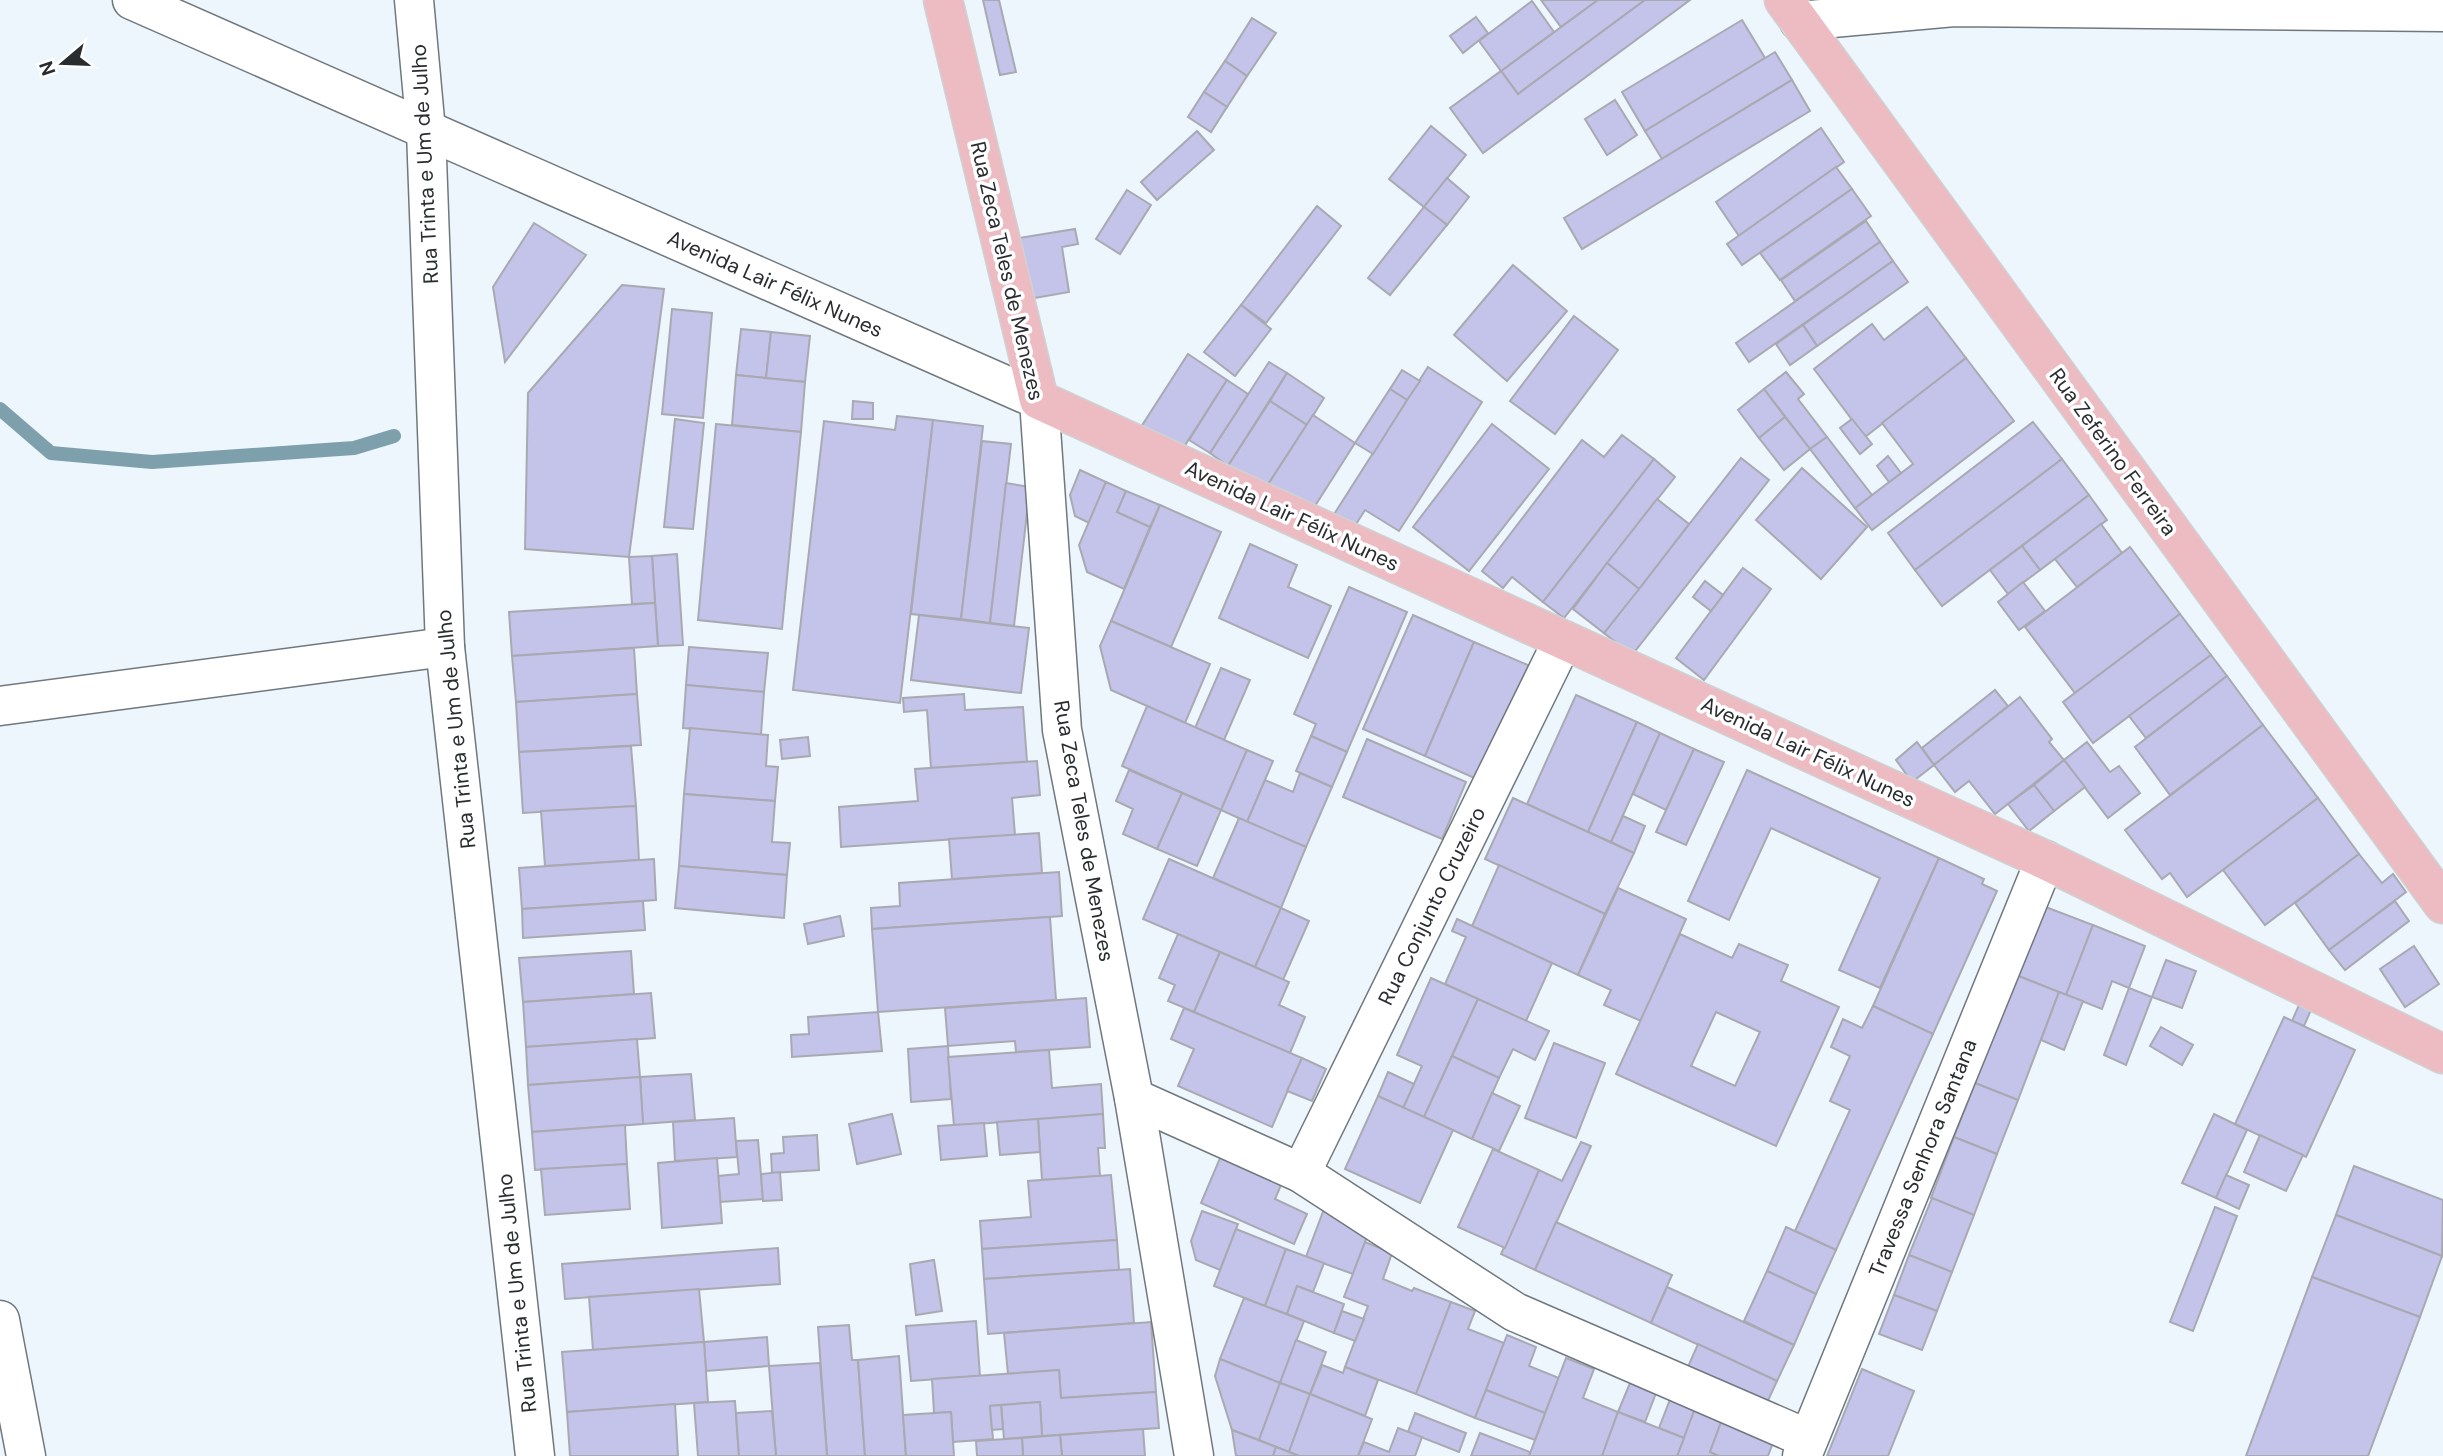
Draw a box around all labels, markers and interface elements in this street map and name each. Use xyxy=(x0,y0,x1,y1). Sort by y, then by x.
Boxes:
north arrow xyxy=(28,28,98,98)
street label: Rua Trinta e Um de Julho xyxy=(405,43,445,285)
text: N xyxy=(33,58,61,79)
street label: Rua Zeca Teles de Menezes xyxy=(964,139,1050,403)
street label: Avenida Lair Félix Nunes xyxy=(663,224,887,344)
street label: Rua Zeferino Ferreira xyxy=(2043,363,2183,541)
street label: Avenida Lair Félix Nunes xyxy=(1180,454,1404,578)
street label: Rua Trinta e Um de Julho xyxy=(430,608,482,850)
street label: Avenida Lair Félix Nunes xyxy=(1696,690,1920,814)
street label: Rua Zeca Teles de Menezes xyxy=(1047,698,1121,964)
street label: Rua Conjunto Cruzeiro xyxy=(1372,802,1492,1010)
street label: Travessa Senhora Santana xyxy=(1862,1035,1984,1281)
street label: Rua Trinta e Um de Julho xyxy=(491,1172,543,1414)

